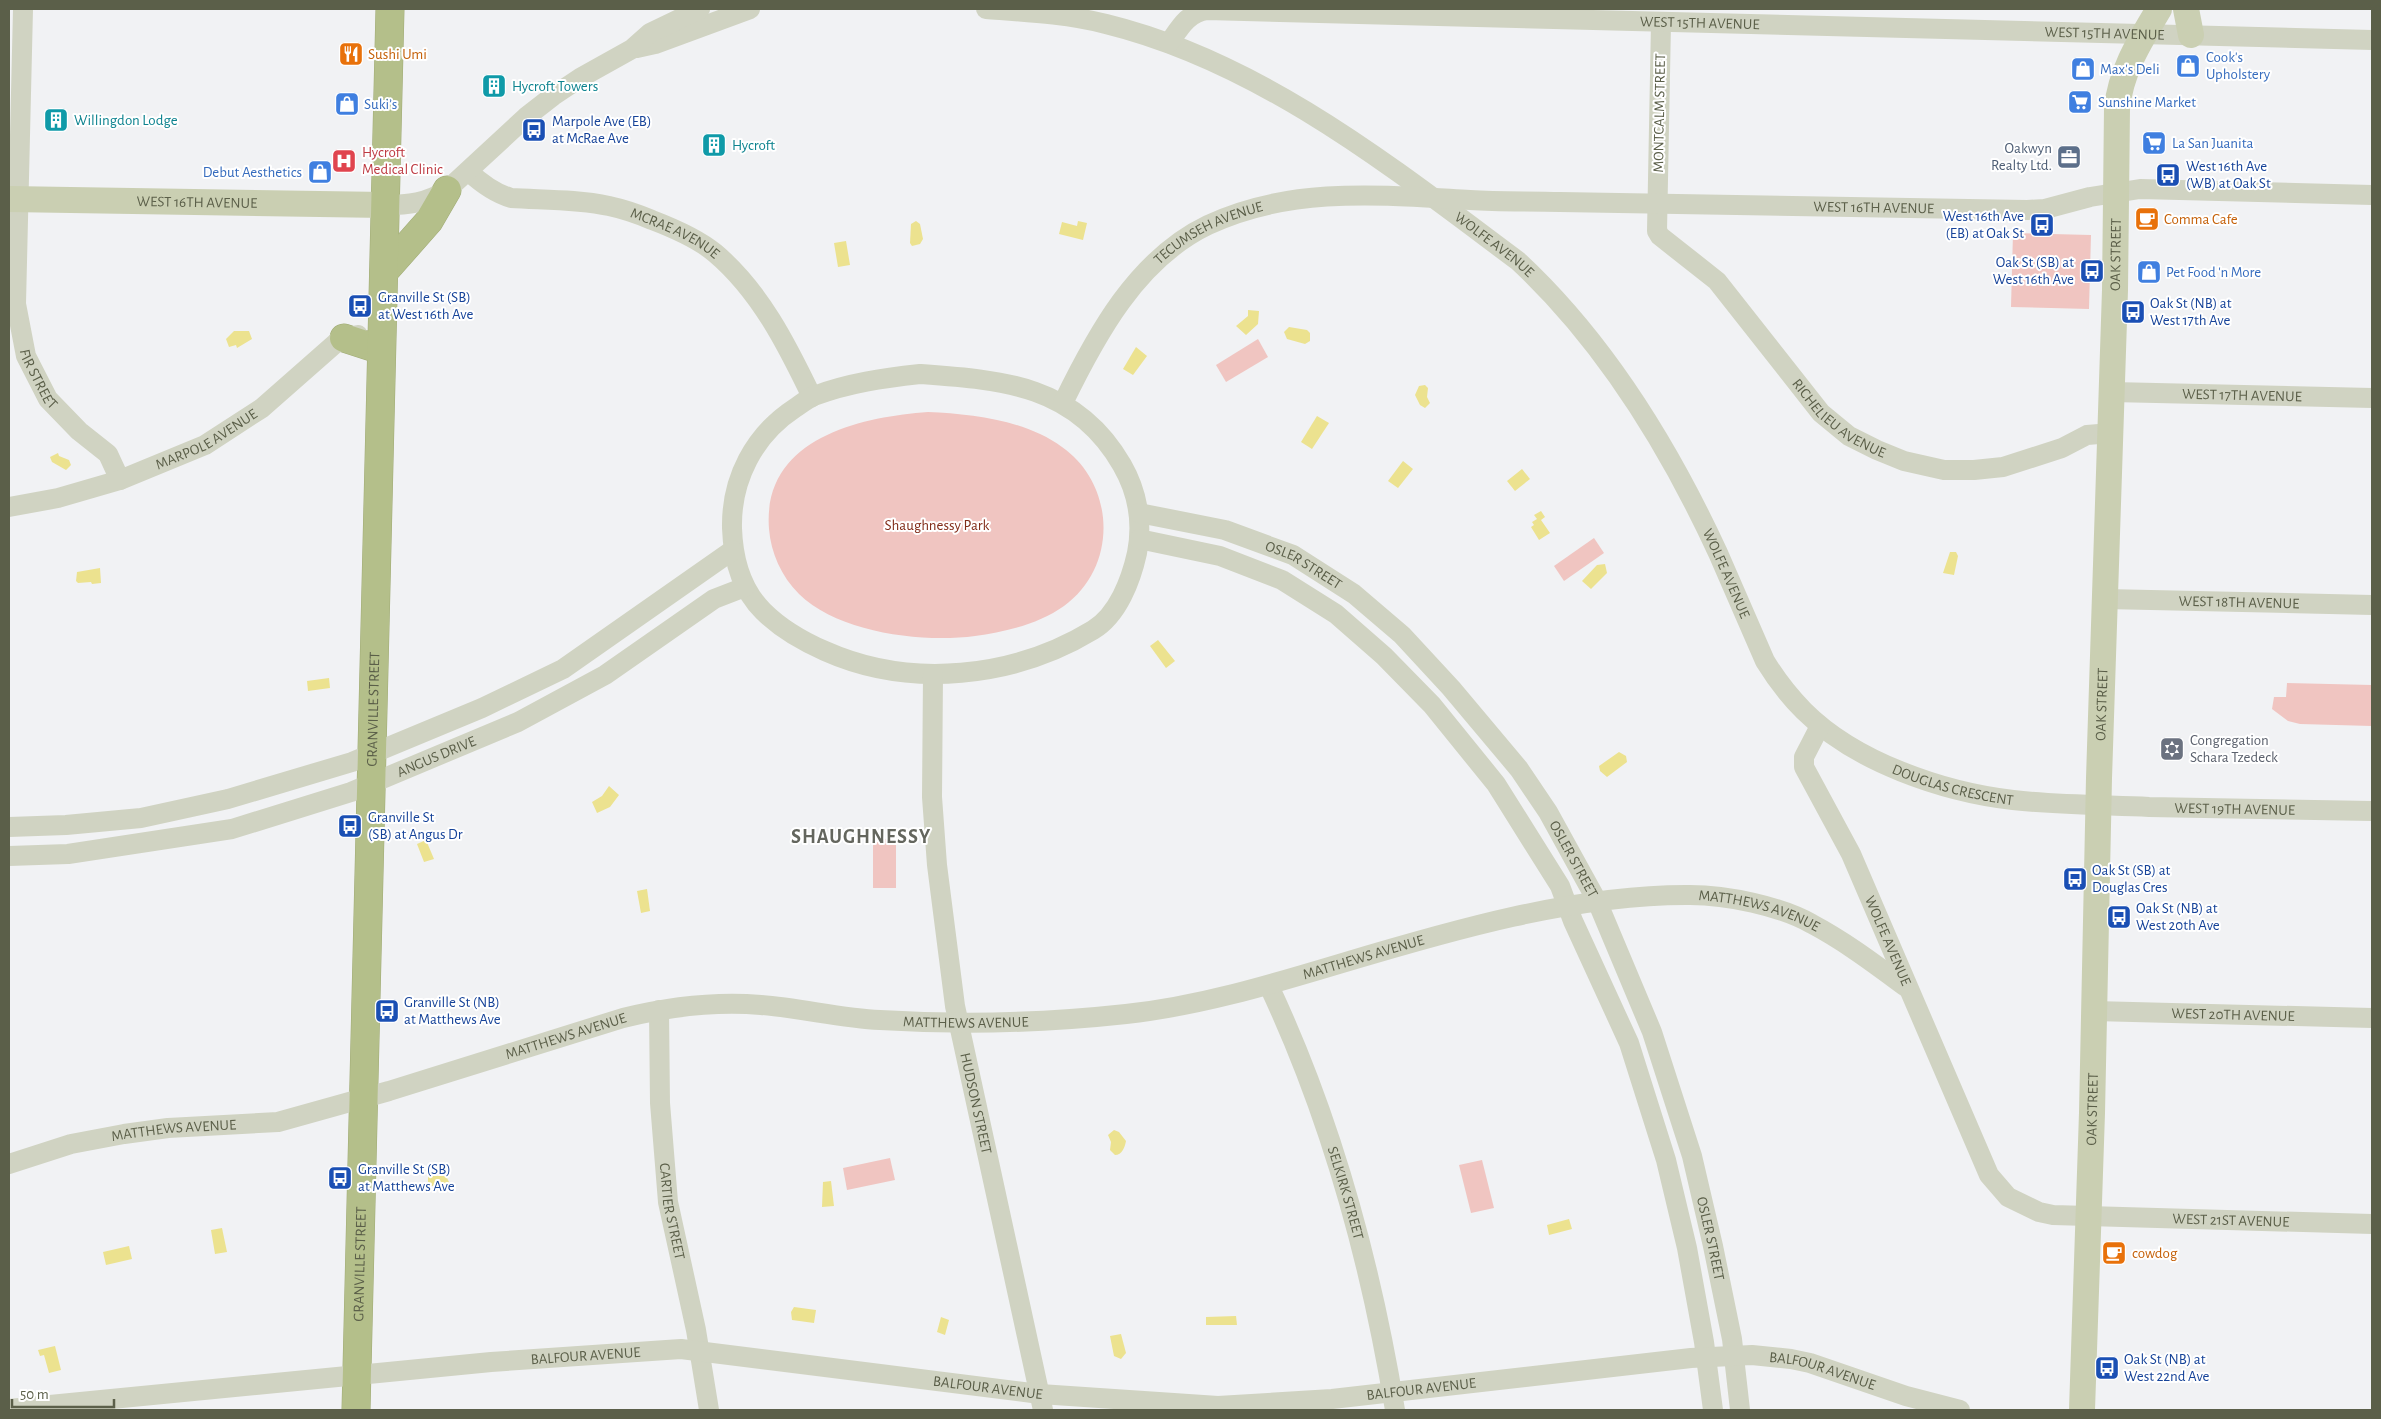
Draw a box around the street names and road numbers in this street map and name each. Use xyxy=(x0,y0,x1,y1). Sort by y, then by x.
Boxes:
street label: WEST 15TH AVENUE xyxy=(1640,14,1760,32)
street label: WEST 15TH AVENUE xyxy=(2044,25,2165,43)
street label: MONTCALM STREET xyxy=(1651,52,1668,173)
street label: WEST 16TH AVENUE xyxy=(137,194,257,211)
street label: TECUMSEH AVENUE xyxy=(1151,199,1264,267)
street label: WEST 16TH AVENUE xyxy=(1813,199,1934,216)
street label: MCRAE AVENUE xyxy=(629,205,722,261)
street label: WOLFE AVENUE xyxy=(1452,209,1537,280)
street label: OAK STREET xyxy=(2108,217,2124,291)
street label: FIR STREET xyxy=(17,348,61,413)
street label: RICHELIEU AVENUE xyxy=(1789,376,1888,461)
street label: WEST 17TH AVENUE xyxy=(2182,387,2302,404)
street label: MARPOLE AVENUE xyxy=(153,406,260,473)
street label: WOLFE AVENUE xyxy=(1700,527,1752,620)
street label: OSLER STREET xyxy=(1263,539,1345,593)
street label: WEST 18TH AVENUE xyxy=(2178,594,2299,611)
street label: GRANVILLE STREET xyxy=(365,651,382,767)
street label: OAK STREET xyxy=(2093,667,2111,741)
street label: ANGUS DRIVE xyxy=(395,734,478,780)
street label: DOUGLAS CRESCENT xyxy=(1890,762,2015,808)
street label: WEST 19TH AVENUE xyxy=(2174,801,2295,818)
street label: OSLER STREET xyxy=(1546,818,1601,901)
street label: MATTHEWS AVENUE xyxy=(1698,888,1822,935)
street label: WOLFE AVENUE xyxy=(1862,894,1914,988)
street label: MATTHEWS AVENUE xyxy=(1301,933,1426,982)
street label: WEST 20TH AVENUE xyxy=(2171,1006,2295,1024)
street label: MATTHEWS AVENUE xyxy=(504,1010,628,1062)
street label: MATTHEWS AVENUE xyxy=(903,1014,1029,1031)
street label: HUDSON STREET xyxy=(957,1052,994,1156)
street label: OAK STREET xyxy=(2084,1072,2101,1146)
street label: MATTHEWS AVENUE xyxy=(110,1117,237,1144)
street label: SELKIRK STREET xyxy=(1325,1145,1366,1242)
street label: CARTIER STREET xyxy=(657,1162,688,1262)
street label: OSLER STREET xyxy=(1694,1195,1727,1282)
street label: GRANVILLE STREET xyxy=(351,1206,369,1322)
street label: WEST 21ST AVENUE xyxy=(2172,1211,2290,1230)
street label: BALFOUR AVENUE xyxy=(530,1345,641,1367)
street label: BALFOUR AVENUE xyxy=(1768,1350,1877,1393)
street label: BALFOUR AVENUE xyxy=(932,1374,1043,1402)
street label: BALFOUR AVENUE xyxy=(1366,1376,1477,1403)

